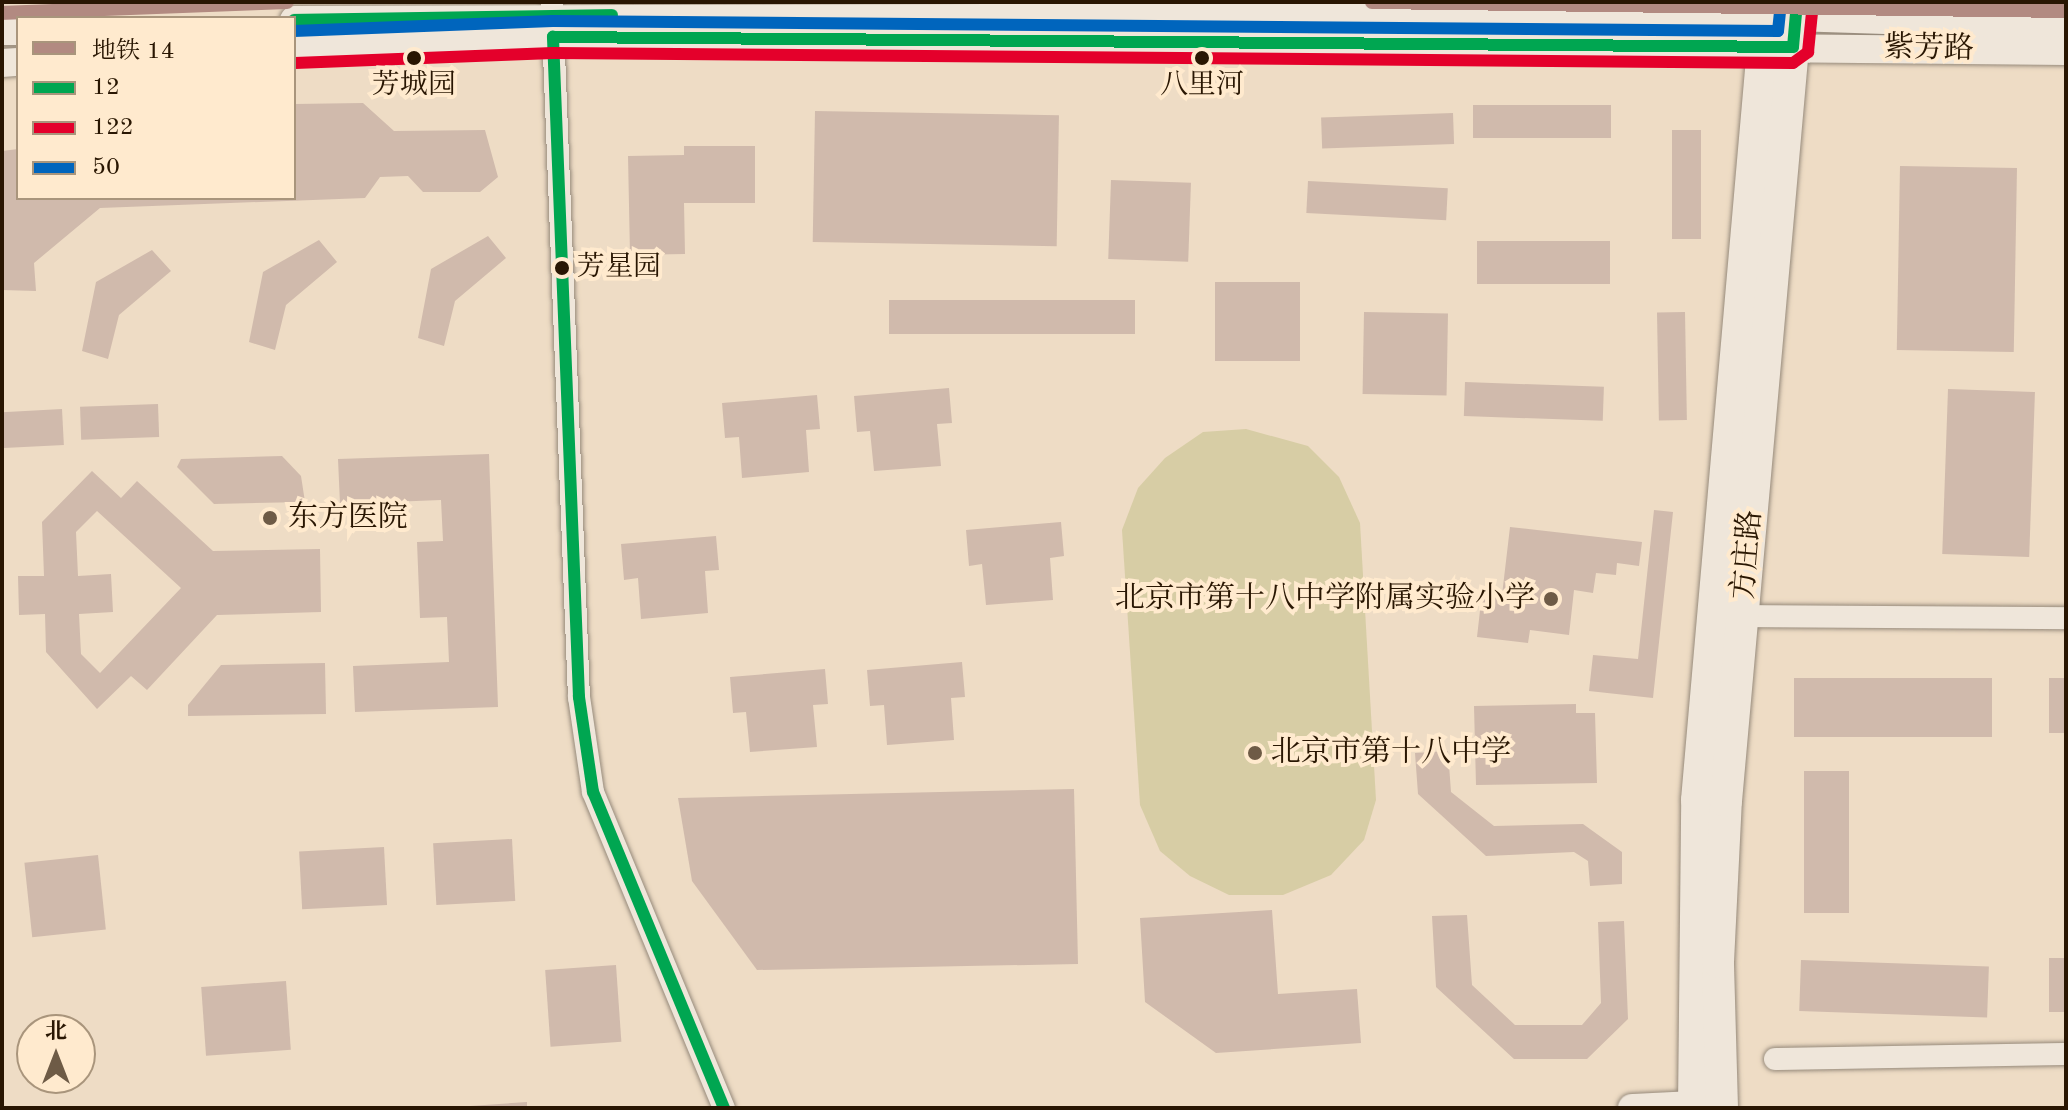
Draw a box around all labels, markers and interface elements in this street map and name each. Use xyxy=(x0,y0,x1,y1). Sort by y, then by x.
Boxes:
legend xyxy=(16,16,296,200)
street label: 紫芳路 xyxy=(1884,30,1974,68)
text: 地铁 14 xyxy=(92,40,175,64)
marker: 芳城园 xyxy=(406,50,422,66)
marker: 八里河 xyxy=(1194,50,1210,66)
place label: 芳城园 xyxy=(372,69,456,103)
place label: 八里河 xyxy=(1160,69,1244,103)
text: 12 xyxy=(92,76,120,100)
text: 122 xyxy=(92,116,134,140)
text: 50 xyxy=(92,156,120,180)
place label: 芳星园 xyxy=(577,251,661,285)
marker: 芳星园 xyxy=(554,260,570,276)
place label: 东方医院 xyxy=(288,500,408,536)
marker: 东方医院 xyxy=(259,507,281,529)
street label: 方庄路 xyxy=(1726,509,1770,601)
place label: 北京市第十八中学附属实验小学 xyxy=(1115,581,1535,617)
marker: 北京市第十八中学附属实验小学 xyxy=(1542,590,1560,608)
place label: 北京市第十八中学 xyxy=(1271,735,1511,771)
marker: 北京市第十八中学 xyxy=(1246,744,1264,762)
north arrow xyxy=(16,1014,96,1094)
text: 北 xyxy=(45,1021,67,1043)

